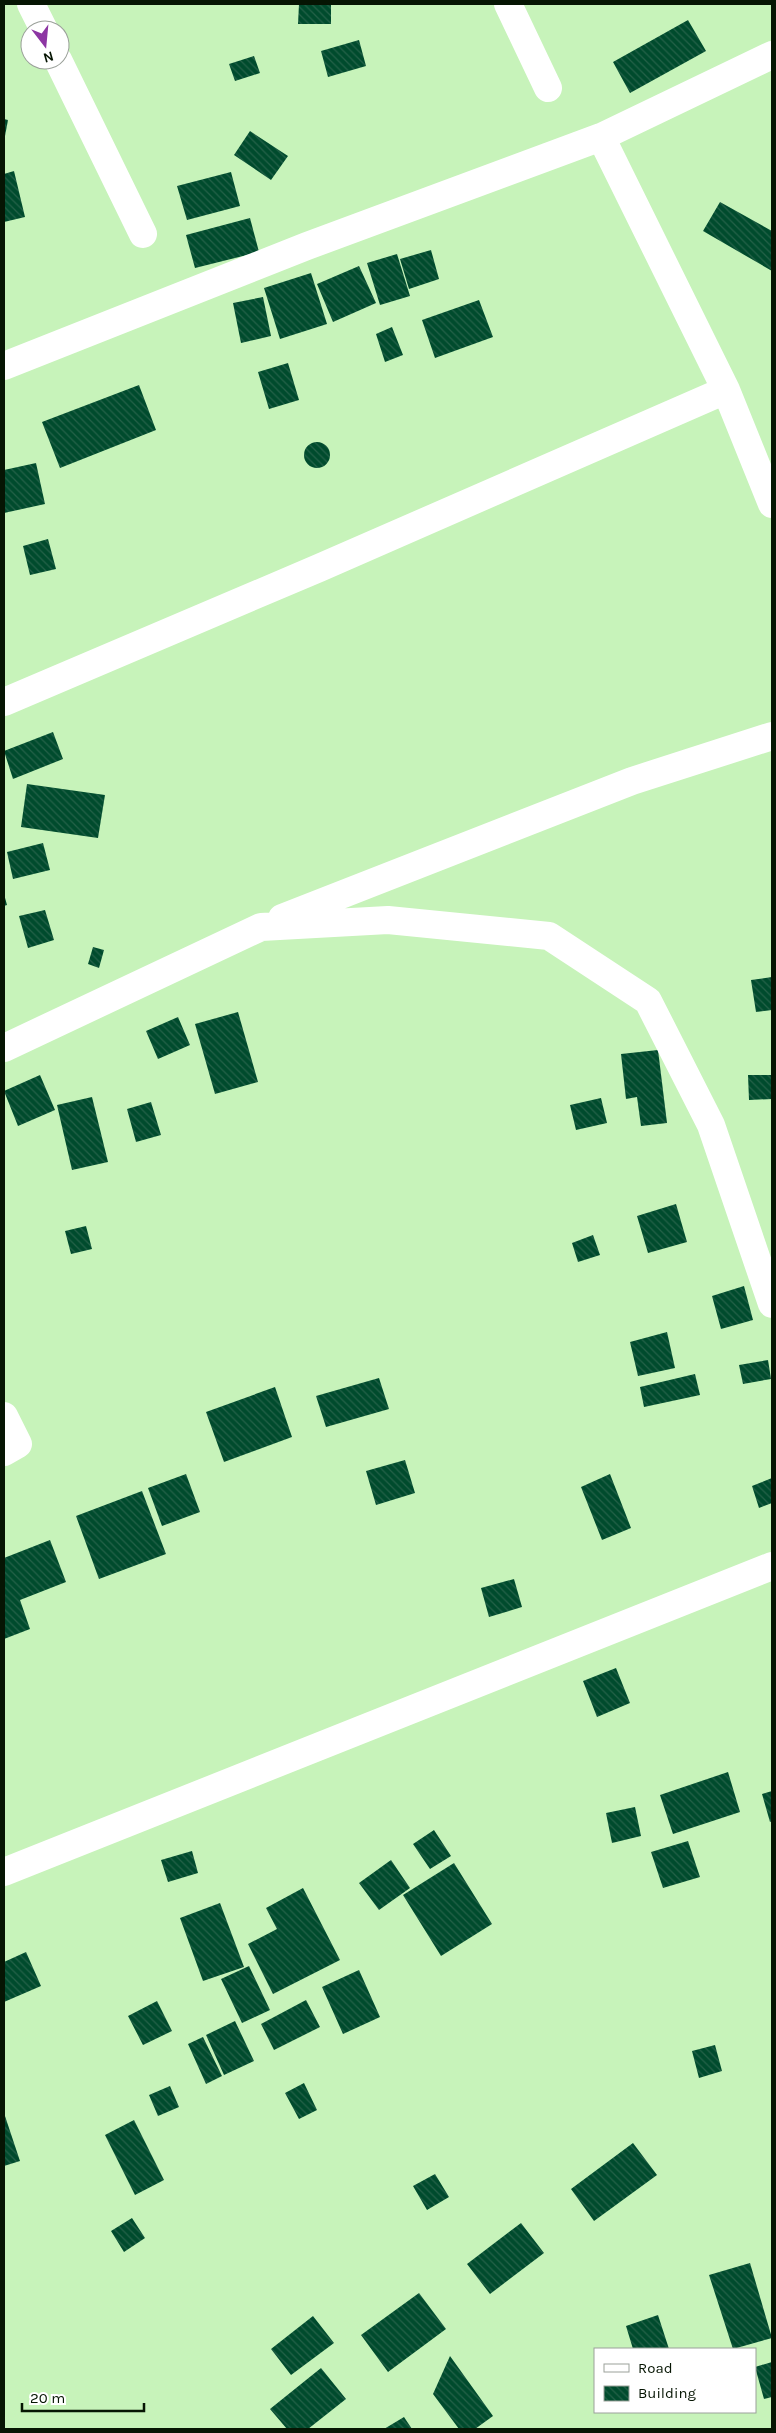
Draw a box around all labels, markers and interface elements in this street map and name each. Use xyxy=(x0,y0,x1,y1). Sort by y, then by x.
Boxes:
north arrow xyxy=(20,20,70,70)
text: N xyxy=(41,47,56,67)
legend xyxy=(594,2348,756,2413)
text: Road xyxy=(638,2359,673,2377)
scale bar xyxy=(22,2380,145,2412)
text: Building xyxy=(638,2384,696,2402)
text: 20 m xyxy=(30,2389,65,2407)

